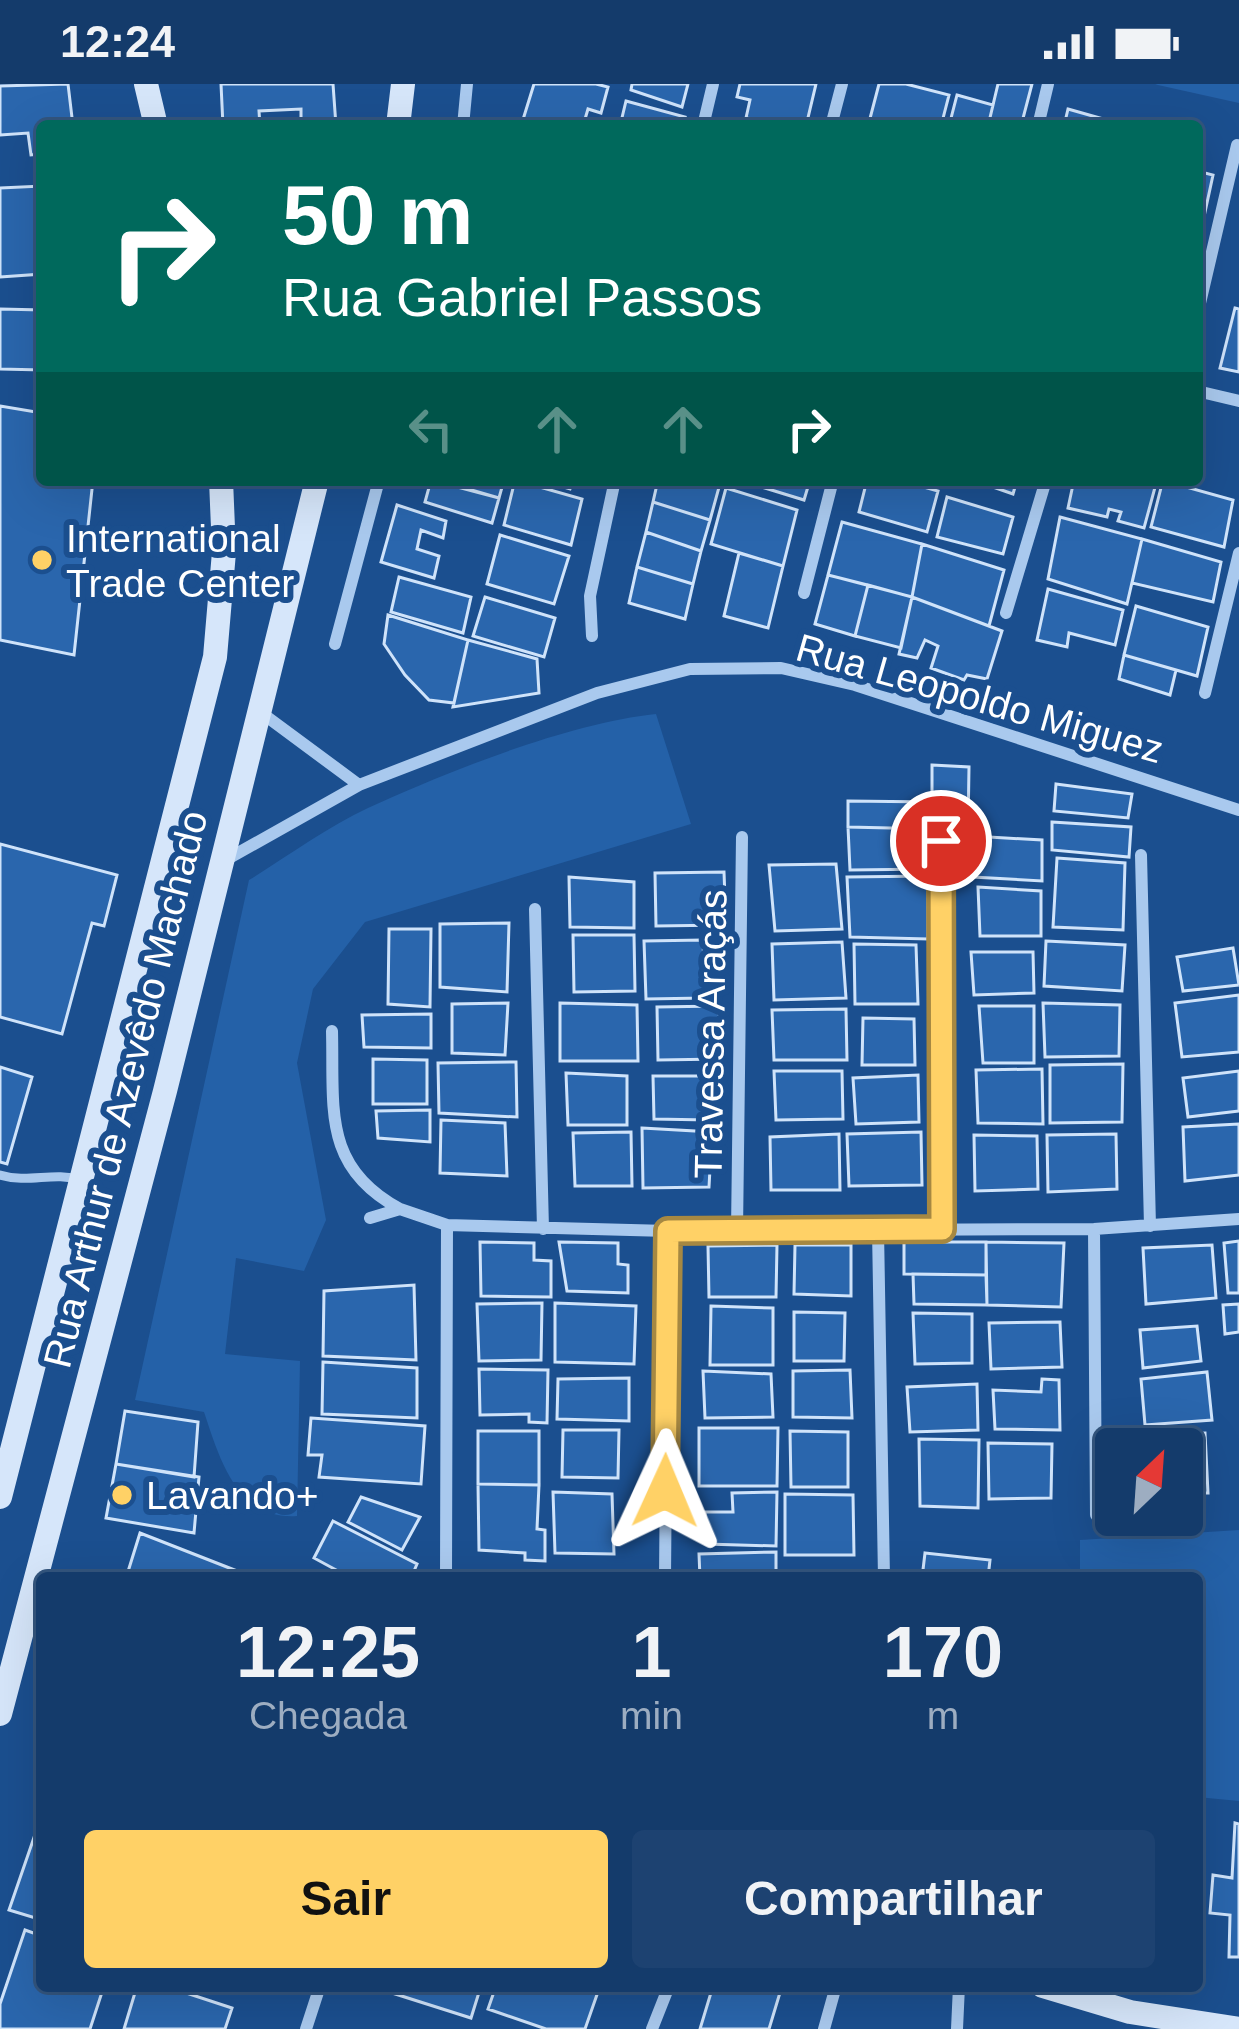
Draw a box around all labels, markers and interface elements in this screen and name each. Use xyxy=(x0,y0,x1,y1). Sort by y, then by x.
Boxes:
text: 12:24 xyxy=(60,16,175,67)
icon: right xyxy=(84,168,240,324)
text: 50 m xyxy=(282,168,473,262)
text: Rua Gabriel Passos xyxy=(282,267,762,327)
icon: left xyxy=(398,396,464,462)
icon: ahead xyxy=(524,396,590,462)
icon: ahead xyxy=(650,396,716,462)
icon: right xyxy=(776,396,842,462)
place label: International Trade Center xyxy=(66,517,294,605)
marker: International Trade Center xyxy=(29,547,55,573)
street label: Rua Leopoldo Miguez xyxy=(792,626,1168,771)
pin xyxy=(890,790,992,892)
street label: Rua Arthur de Azevêdo Machado xyxy=(35,806,216,1372)
icon: arrive xyxy=(908,808,974,874)
street label: Travessa Araçás xyxy=(686,889,735,1179)
position arrow xyxy=(602,1428,728,1554)
north arrow xyxy=(1095,1428,1203,1536)
map controls xyxy=(1095,1428,1203,1536)
place label: Lavando+ xyxy=(146,1474,318,1517)
marker: Lavando+ xyxy=(109,1482,135,1508)
text: 12:25 xyxy=(236,1612,420,1692)
text: 1 xyxy=(631,1612,672,1692)
text: 170 xyxy=(883,1612,1003,1692)
text: Chegada xyxy=(249,1694,407,1737)
text: min xyxy=(620,1694,683,1737)
text: m xyxy=(927,1694,959,1737)
button: Sair xyxy=(84,1830,608,1968)
button: Compartilhar xyxy=(632,1830,1155,1968)

